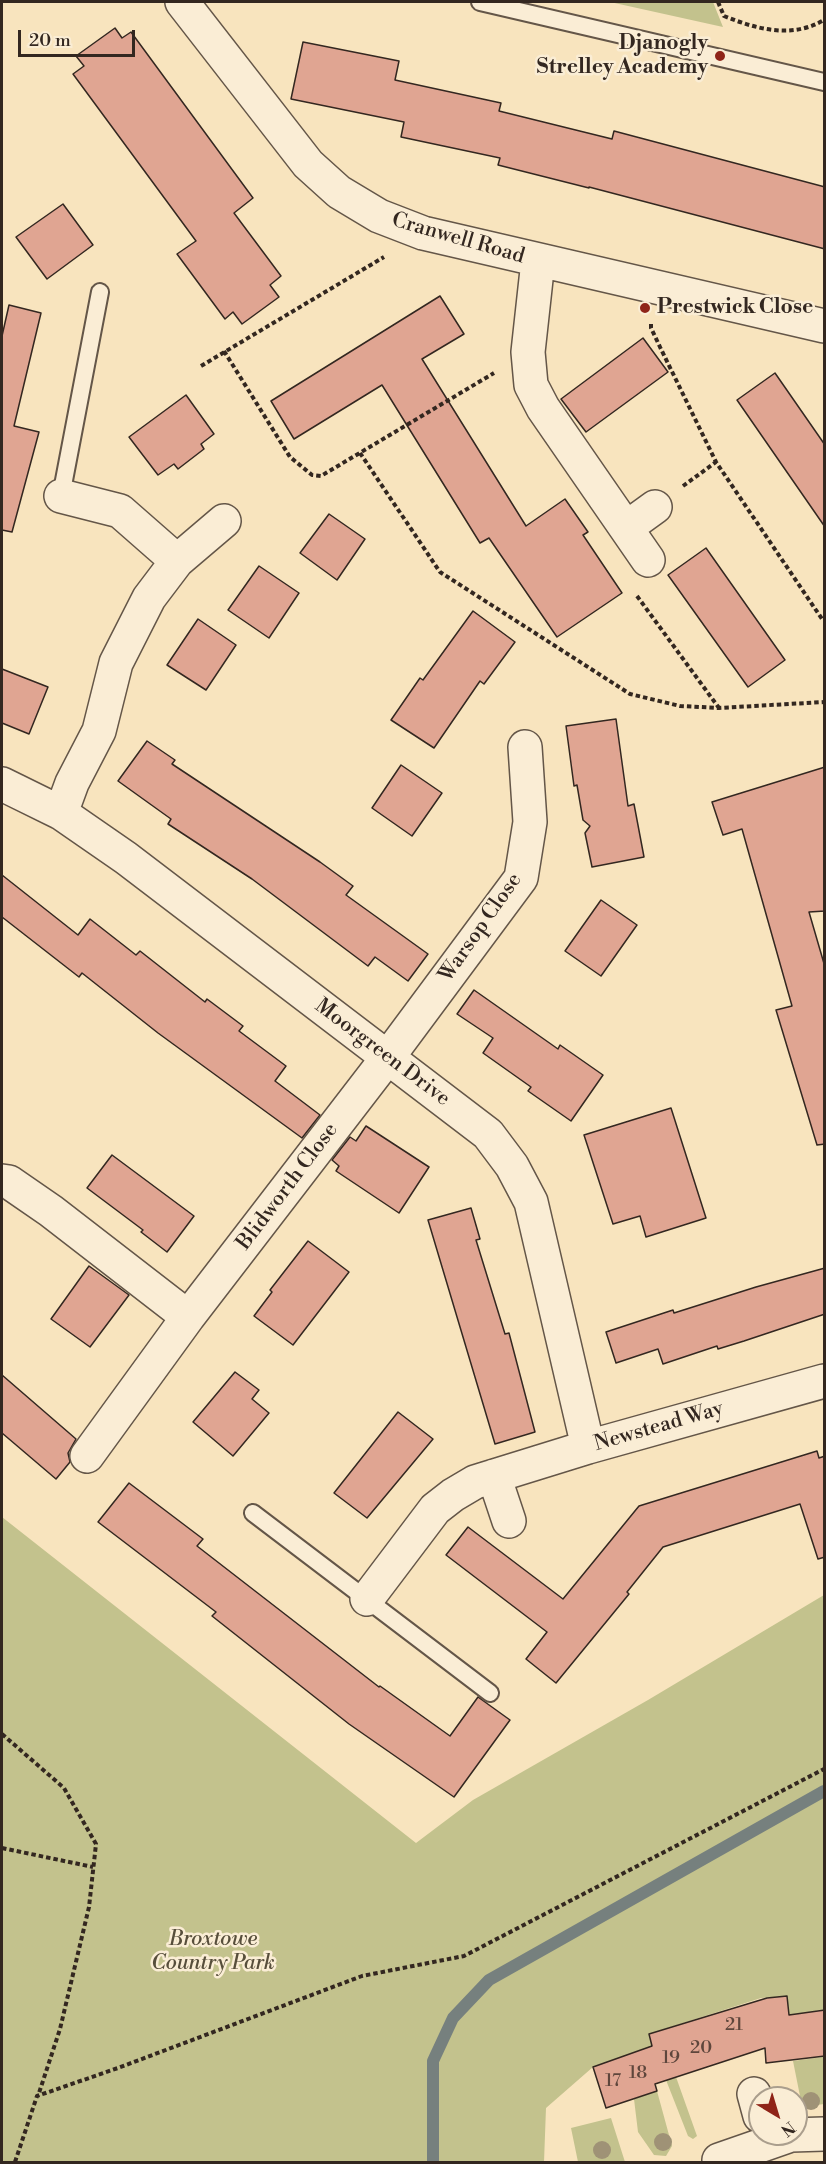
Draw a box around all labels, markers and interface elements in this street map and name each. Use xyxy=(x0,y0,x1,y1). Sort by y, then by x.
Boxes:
scale bar xyxy=(21,18,138,56)
text: 20 m xyxy=(29,29,71,52)
place label: Djanogly Strelley Academy xyxy=(537,31,708,81)
marker: Djanogly Strelley Academy xyxy=(713,49,727,63)
street label: Cranwell Road xyxy=(389,208,527,270)
place label: Prestwick Close xyxy=(657,295,813,321)
marker: Prestwick Close xyxy=(638,301,652,315)
street label: Warsop Close xyxy=(434,869,528,987)
street label: Moorgreen Drive xyxy=(309,994,455,1112)
street label: Blidworth Close xyxy=(232,1118,344,1256)
street label: Newstead Way xyxy=(592,1397,726,1457)
park label: Broxtowe Country Park xyxy=(151,1927,275,1977)
house number: 21 xyxy=(725,2015,743,2037)
house number: 20 xyxy=(690,2038,712,2060)
house number: 19 xyxy=(662,2048,680,2070)
house number: 18 xyxy=(629,2063,647,2085)
house number: 17 xyxy=(605,2071,621,2093)
north arrow xyxy=(748,2086,808,2146)
text: N xyxy=(777,2117,799,2140)

